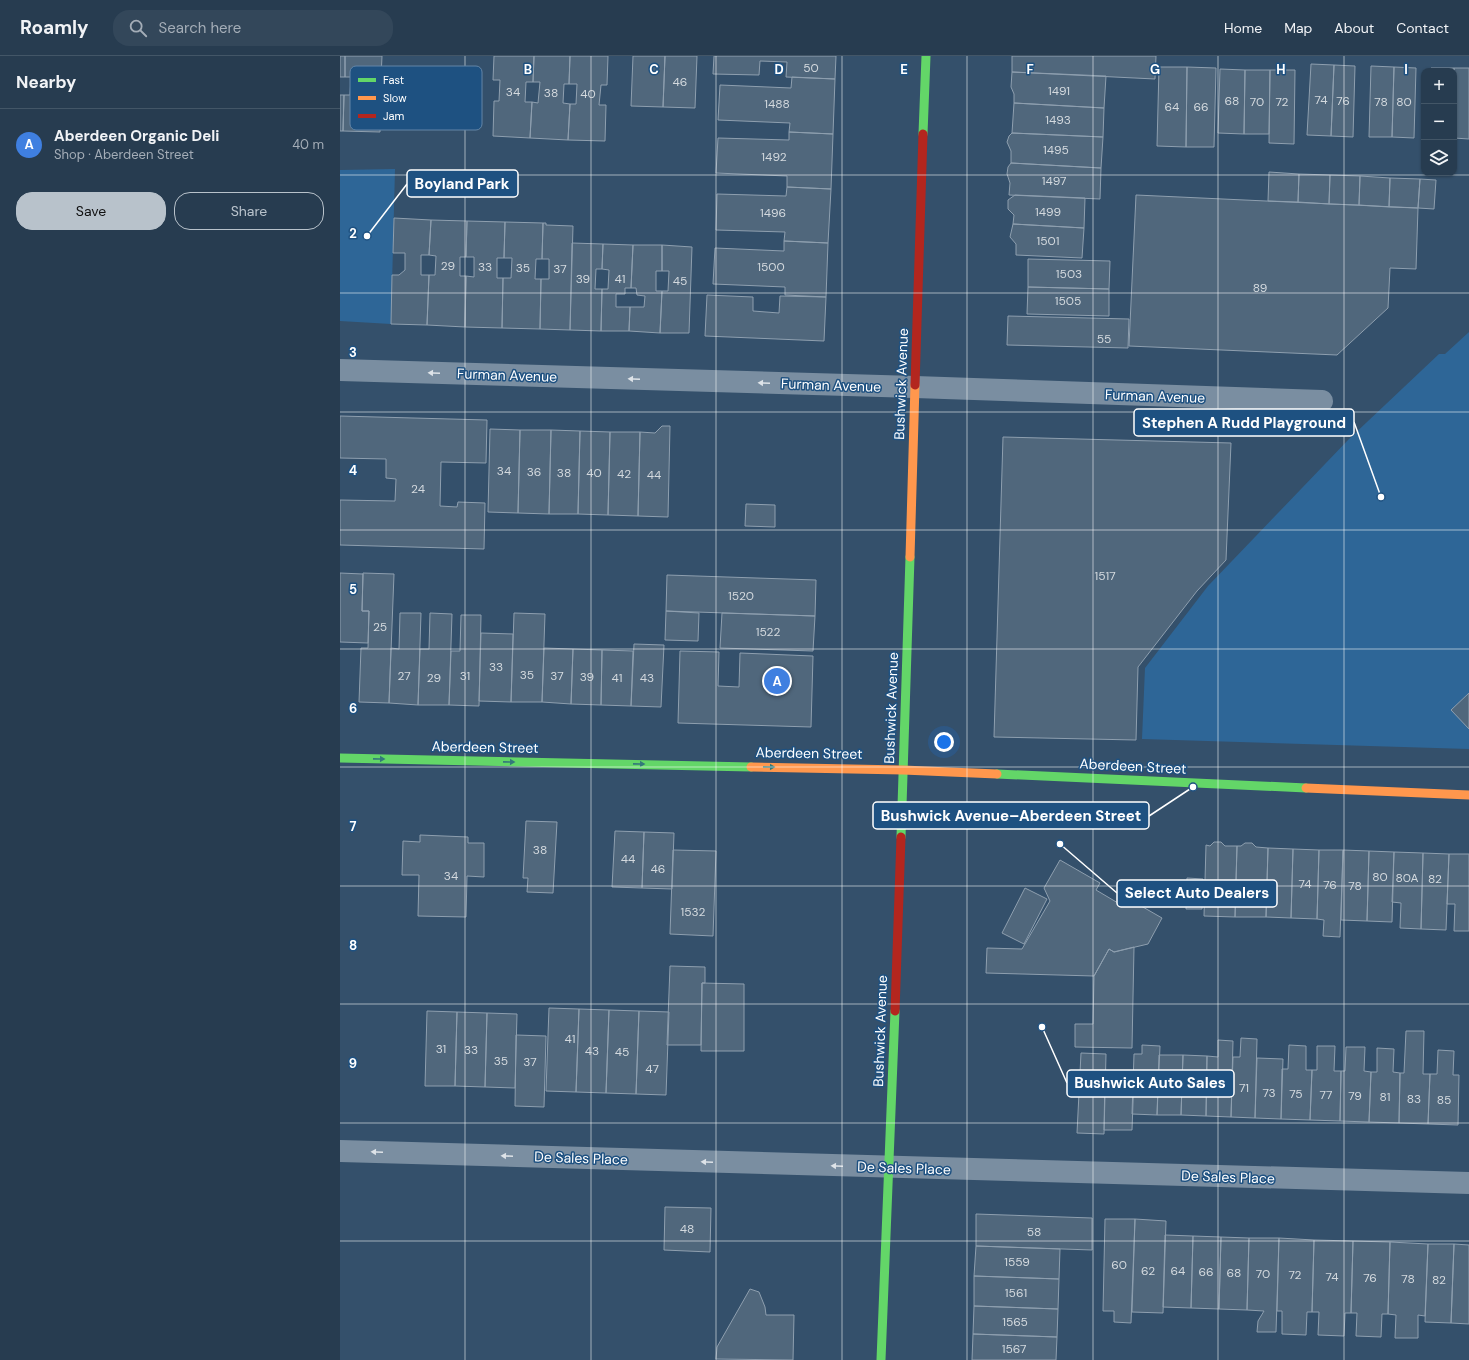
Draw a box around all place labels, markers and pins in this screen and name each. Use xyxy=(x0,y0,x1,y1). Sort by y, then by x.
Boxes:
callout: Boyland Park xyxy=(407,170,518,197)
callout: Stephen A Rudd Playground xyxy=(1134,409,1354,436)
pin: A xyxy=(764,666,790,696)
callout: Bushwick Avenue–Aberdeen Street xyxy=(873,802,1149,829)
callout: Select Auto Dealers xyxy=(1117,880,1277,907)
callout: Bushwick Auto Sales xyxy=(1067,1070,1234,1097)

